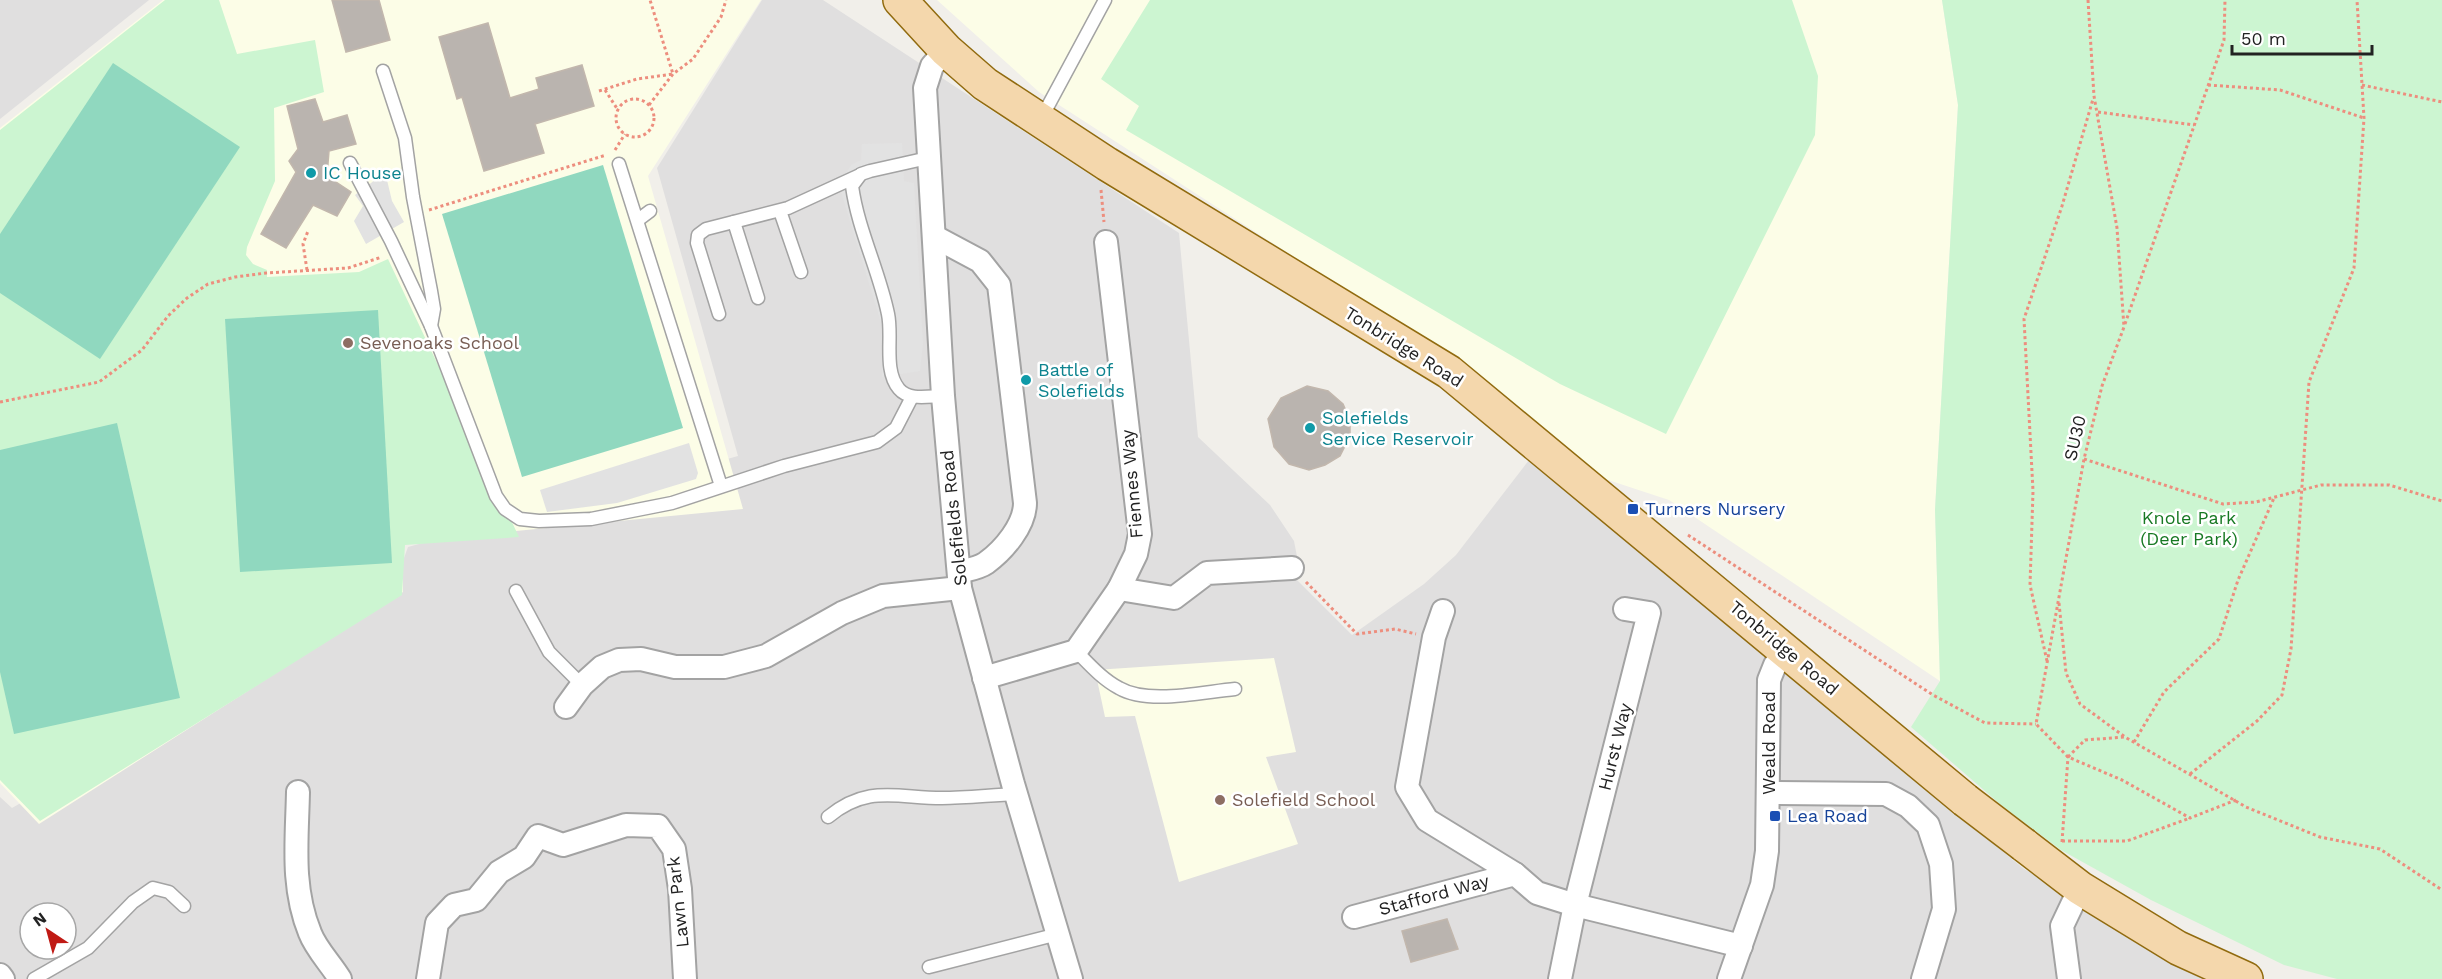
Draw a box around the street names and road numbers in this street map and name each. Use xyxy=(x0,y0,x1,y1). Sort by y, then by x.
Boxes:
street label: Tonbridge Road xyxy=(1341,302,1467,391)
street label: SU30 xyxy=(2059,413,2090,463)
street label: Fiennes Way xyxy=(1116,428,1147,540)
street label: Solefields Road xyxy=(936,449,971,587)
street label: Tonbridge Road xyxy=(1726,596,1843,699)
street label: Weald Road xyxy=(1758,691,1779,795)
street label: Hurst Way xyxy=(1594,700,1636,793)
street label: Lawn Park xyxy=(662,855,693,949)
street label: Stafford Way xyxy=(1376,870,1492,919)

